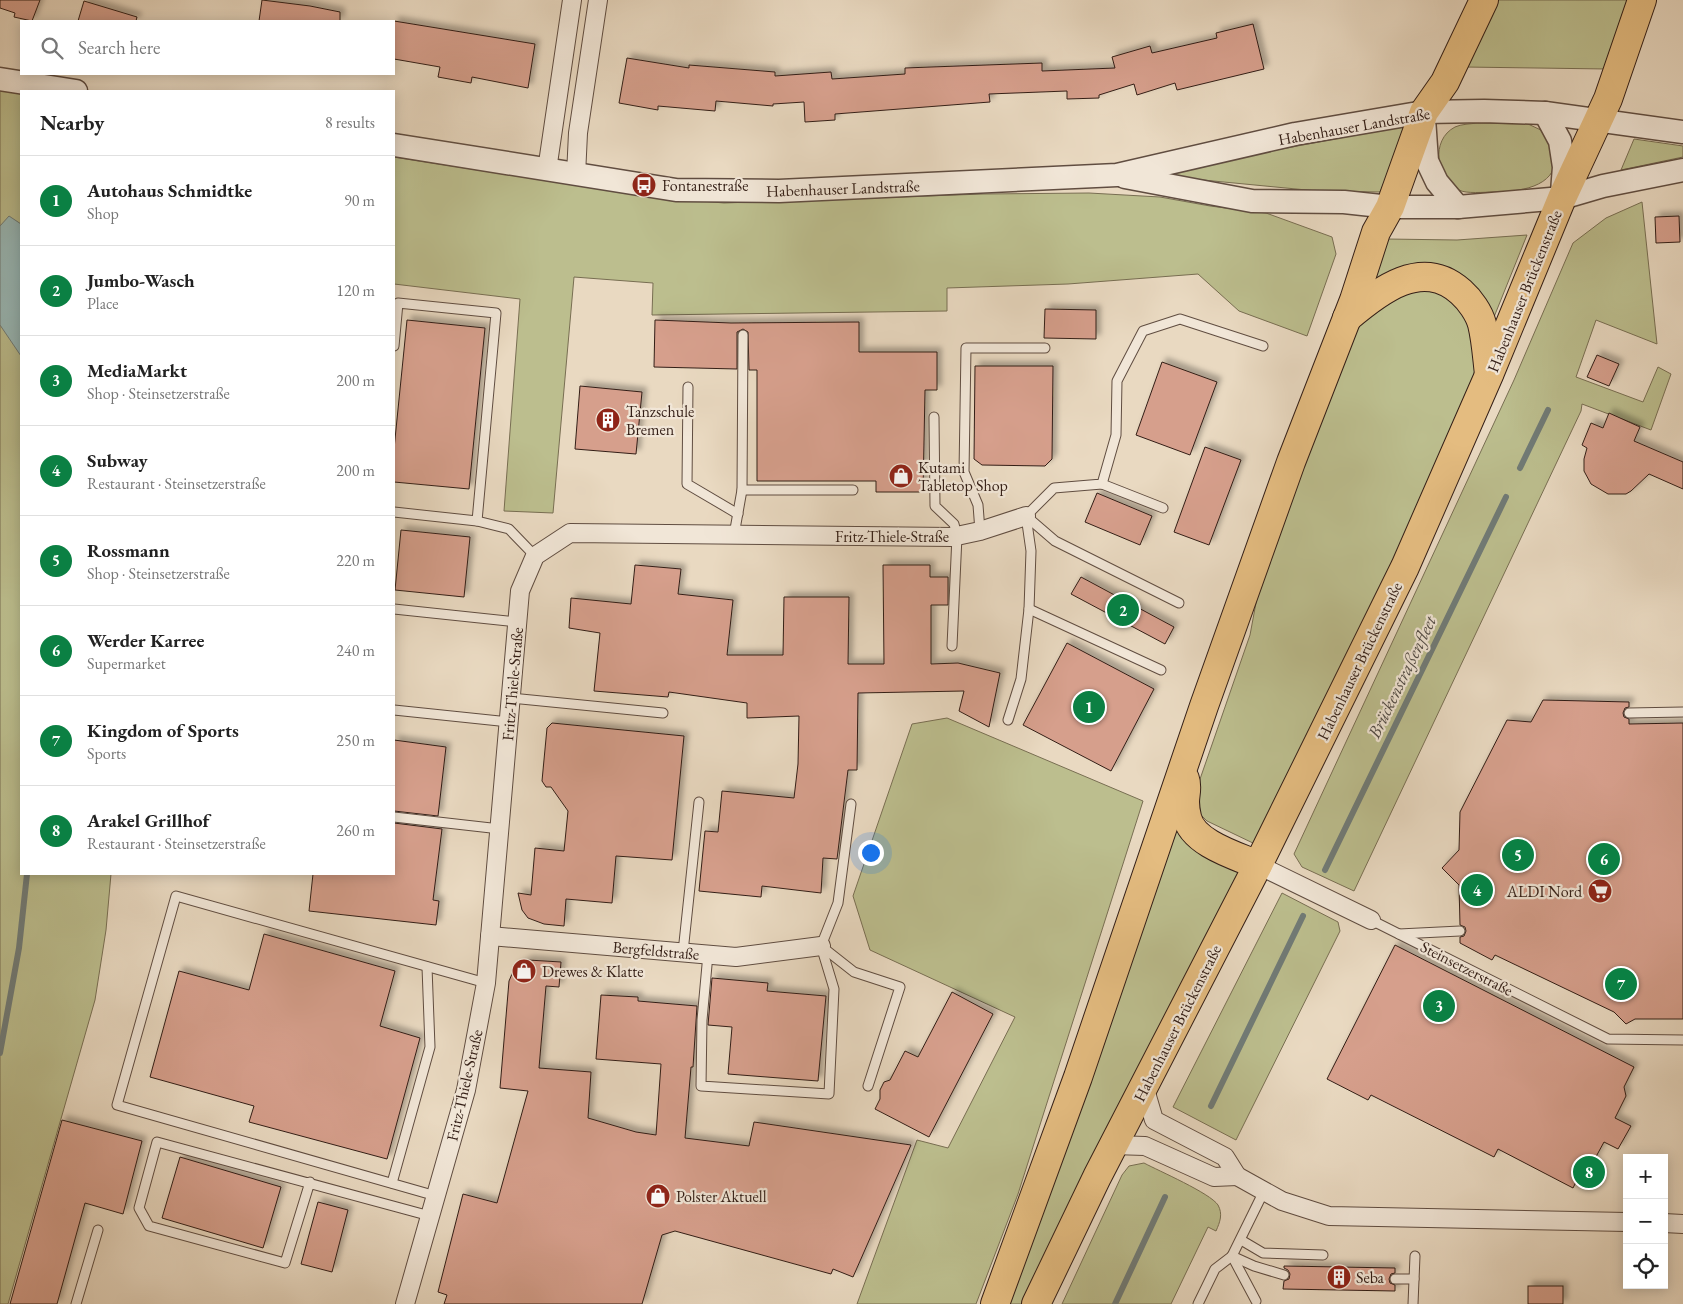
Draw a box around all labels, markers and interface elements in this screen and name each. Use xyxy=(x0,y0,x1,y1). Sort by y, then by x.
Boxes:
search box xyxy=(20,20,395,75)
icon: search xyxy=(38,34,66,62)
text: Search here xyxy=(78,35,160,60)
street label: Habenhauser Landstraße xyxy=(1277,103,1432,150)
text: Nearby xyxy=(40,109,104,136)
text: 8 results xyxy=(325,112,375,133)
bus stop icon: Fontanestraße xyxy=(631,172,657,198)
place label: Fontanestraße xyxy=(662,175,748,196)
street label: Habenhauser Landstraße xyxy=(766,175,920,202)
text: Autohaus Schmidtke xyxy=(87,178,252,203)
text: 1 xyxy=(52,190,60,211)
text: 90 m xyxy=(344,190,375,211)
text: Shop xyxy=(87,203,119,224)
street label: Habenhauser Brückenstraße xyxy=(1482,207,1567,376)
text: Jumbo-Wasch xyxy=(87,268,195,293)
text: 2 xyxy=(52,280,60,301)
text: 120 m xyxy=(336,280,375,301)
text: Place xyxy=(87,293,119,314)
text: MediaMarkt xyxy=(87,358,187,383)
text: 3 xyxy=(52,370,60,391)
text: 200 m xyxy=(336,370,375,391)
text: Shop · Steinsetzerstraße xyxy=(87,383,230,404)
place label: Tanzschule Bremen xyxy=(626,401,694,440)
building icon: Tanzschule Bremen xyxy=(595,407,621,433)
text: Subway xyxy=(87,448,148,473)
place label: Kutami Tabletop Shop xyxy=(918,457,1008,496)
text: 4 xyxy=(52,460,60,481)
text: 200 m xyxy=(336,460,375,481)
shop icon: Kutami Tabletop Shop xyxy=(888,463,914,489)
text: Restaurant · Steinsetzerstraße xyxy=(87,473,266,494)
street label: Fritz-Thiele-Straße xyxy=(835,526,949,547)
text: Rossmann xyxy=(87,538,170,563)
text: 5 xyxy=(52,550,60,571)
text: 220 m xyxy=(336,550,375,571)
text: Shop · Steinsetzerstraße xyxy=(87,563,230,584)
street label: Habenhauser Brückenstraße xyxy=(1312,579,1407,744)
pin: 2 xyxy=(1107,591,1139,629)
water label: Brückenstraßenfleet xyxy=(1362,611,1442,743)
street label: Fritz-Thiele-Straße xyxy=(497,626,528,742)
text: Werder Karree xyxy=(87,628,204,653)
text: 6 xyxy=(52,640,60,661)
text: 240 m xyxy=(336,640,375,661)
text: Supermarket xyxy=(87,653,166,674)
pin: 1 xyxy=(1073,688,1105,726)
text: Kingdom of Sports xyxy=(87,718,239,743)
text: 7 xyxy=(52,730,60,751)
text: 250 m xyxy=(336,730,375,751)
text: Sports xyxy=(87,743,126,764)
text: Arakel Grillhof xyxy=(87,808,209,833)
text: 8 xyxy=(52,820,60,841)
text: 260 m xyxy=(336,820,375,841)
text: Restaurant · Steinsetzerstraße xyxy=(87,833,266,854)
pin: 5 xyxy=(1502,836,1534,874)
your location xyxy=(858,840,884,866)
pin: 6 xyxy=(1588,840,1620,878)
pin: 4 xyxy=(1461,871,1493,909)
supermarket icon: ALDI Nord xyxy=(1587,878,1613,904)
place label: ALDI Nord xyxy=(1506,881,1583,902)
street label: Bergfeldstraße xyxy=(612,936,700,965)
street label: Steinsetzerstraße xyxy=(1417,936,1517,1001)
street label: Habenhauser Brückenstraße xyxy=(1129,941,1226,1105)
shop icon: Drewes & Klatte xyxy=(511,958,537,984)
place label: Drewes & Klatte xyxy=(542,961,644,982)
pin: 7 xyxy=(1605,965,1637,1003)
pin: 3 xyxy=(1423,987,1455,1025)
street label: Fritz-Thiele-Straße xyxy=(441,1027,488,1143)
pin: 8 xyxy=(1573,1153,1605,1191)
map controls xyxy=(1623,1154,1668,1289)
button: + xyxy=(1623,1154,1668,1199)
shop icon: Polster Aktuell xyxy=(645,1183,671,1209)
place label: Polster Aktuell xyxy=(676,1186,767,1207)
button: − xyxy=(1623,1199,1668,1244)
button: locate xyxy=(1623,1244,1668,1289)
building icon: Seba xyxy=(1326,1264,1352,1290)
place label: Seba xyxy=(1356,1267,1385,1288)

